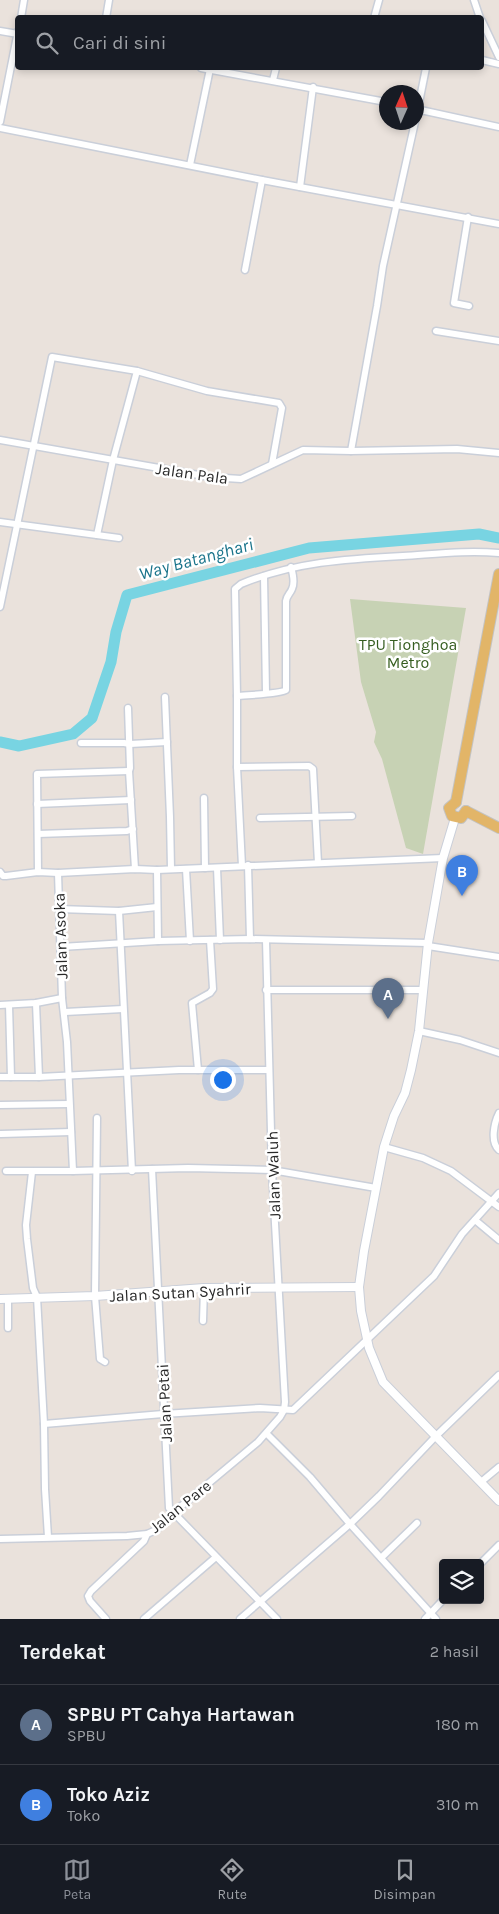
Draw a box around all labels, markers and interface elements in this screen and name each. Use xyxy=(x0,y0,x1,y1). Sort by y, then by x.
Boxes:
search box xyxy=(15,15,484,70)
icon: search xyxy=(33,29,61,57)
text: Cari di sini xyxy=(73,32,166,54)
north arrow xyxy=(379,85,424,130)
street label: Jalan Pala xyxy=(154,459,229,488)
water label: Way Batanghari xyxy=(136,533,256,585)
park label: TPU Tionghoa Metro xyxy=(359,635,457,672)
pin: B xyxy=(446,855,478,896)
street label: Jalan Asoka xyxy=(50,893,71,979)
pin: A xyxy=(372,978,404,1019)
your location xyxy=(210,1067,236,1093)
street label: Jalan Waluh xyxy=(262,1130,285,1220)
street label: Jalan Sutan Syahrir xyxy=(109,1279,251,1306)
street label: Jalan Petai xyxy=(153,1363,176,1443)
street label: Jalan Pare xyxy=(146,1476,215,1537)
map controls xyxy=(439,1559,484,1604)
button: layers xyxy=(439,1559,484,1604)
text: Terdekat xyxy=(20,1640,106,1664)
text: 2 hasil xyxy=(430,1642,479,1661)
text: SPBU PT Cahya Hartawan xyxy=(67,1704,295,1726)
text: A xyxy=(31,1715,41,1734)
text: 180 m xyxy=(436,1715,479,1734)
text: SPBU xyxy=(67,1726,106,1745)
text: Toko Aziz xyxy=(67,1784,150,1806)
text: B xyxy=(31,1795,41,1814)
text: 310 m xyxy=(436,1795,479,1814)
text: Toko xyxy=(67,1806,100,1825)
tab: Peta xyxy=(63,1856,91,1903)
tab: Rute xyxy=(218,1856,247,1903)
tab: Disimpan xyxy=(373,1856,436,1903)

